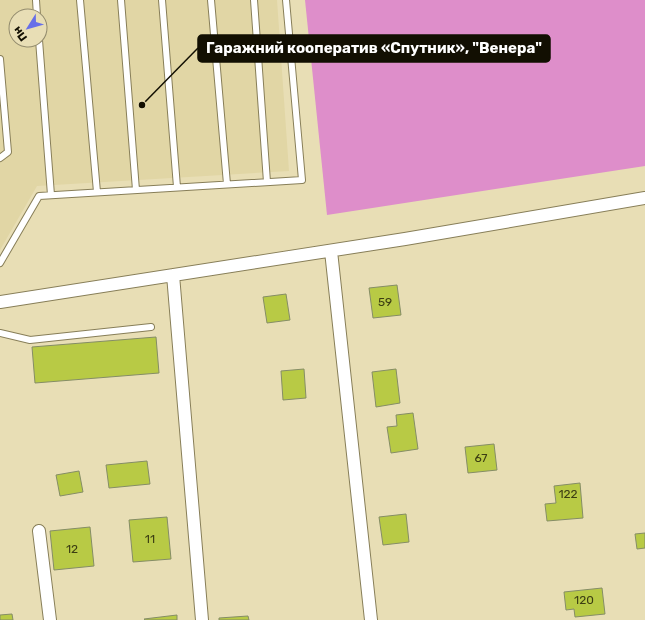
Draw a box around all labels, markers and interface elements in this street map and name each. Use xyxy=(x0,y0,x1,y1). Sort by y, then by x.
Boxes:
north arrow xyxy=(8,8,48,48)
text: Пн xyxy=(11,24,30,44)
callout: Гаражний кооператив «Спутник», "Венера" xyxy=(198,35,550,62)
text: Гаражний кооператив «Спутник», "Венера" xyxy=(206,39,542,57)
house number: 59 xyxy=(378,295,392,309)
house number: 67 xyxy=(474,451,488,465)
house number: 122 xyxy=(558,487,578,501)
house number: 11 xyxy=(145,532,155,546)
house number: 12 xyxy=(66,542,78,556)
house number: 120 xyxy=(574,593,594,607)

